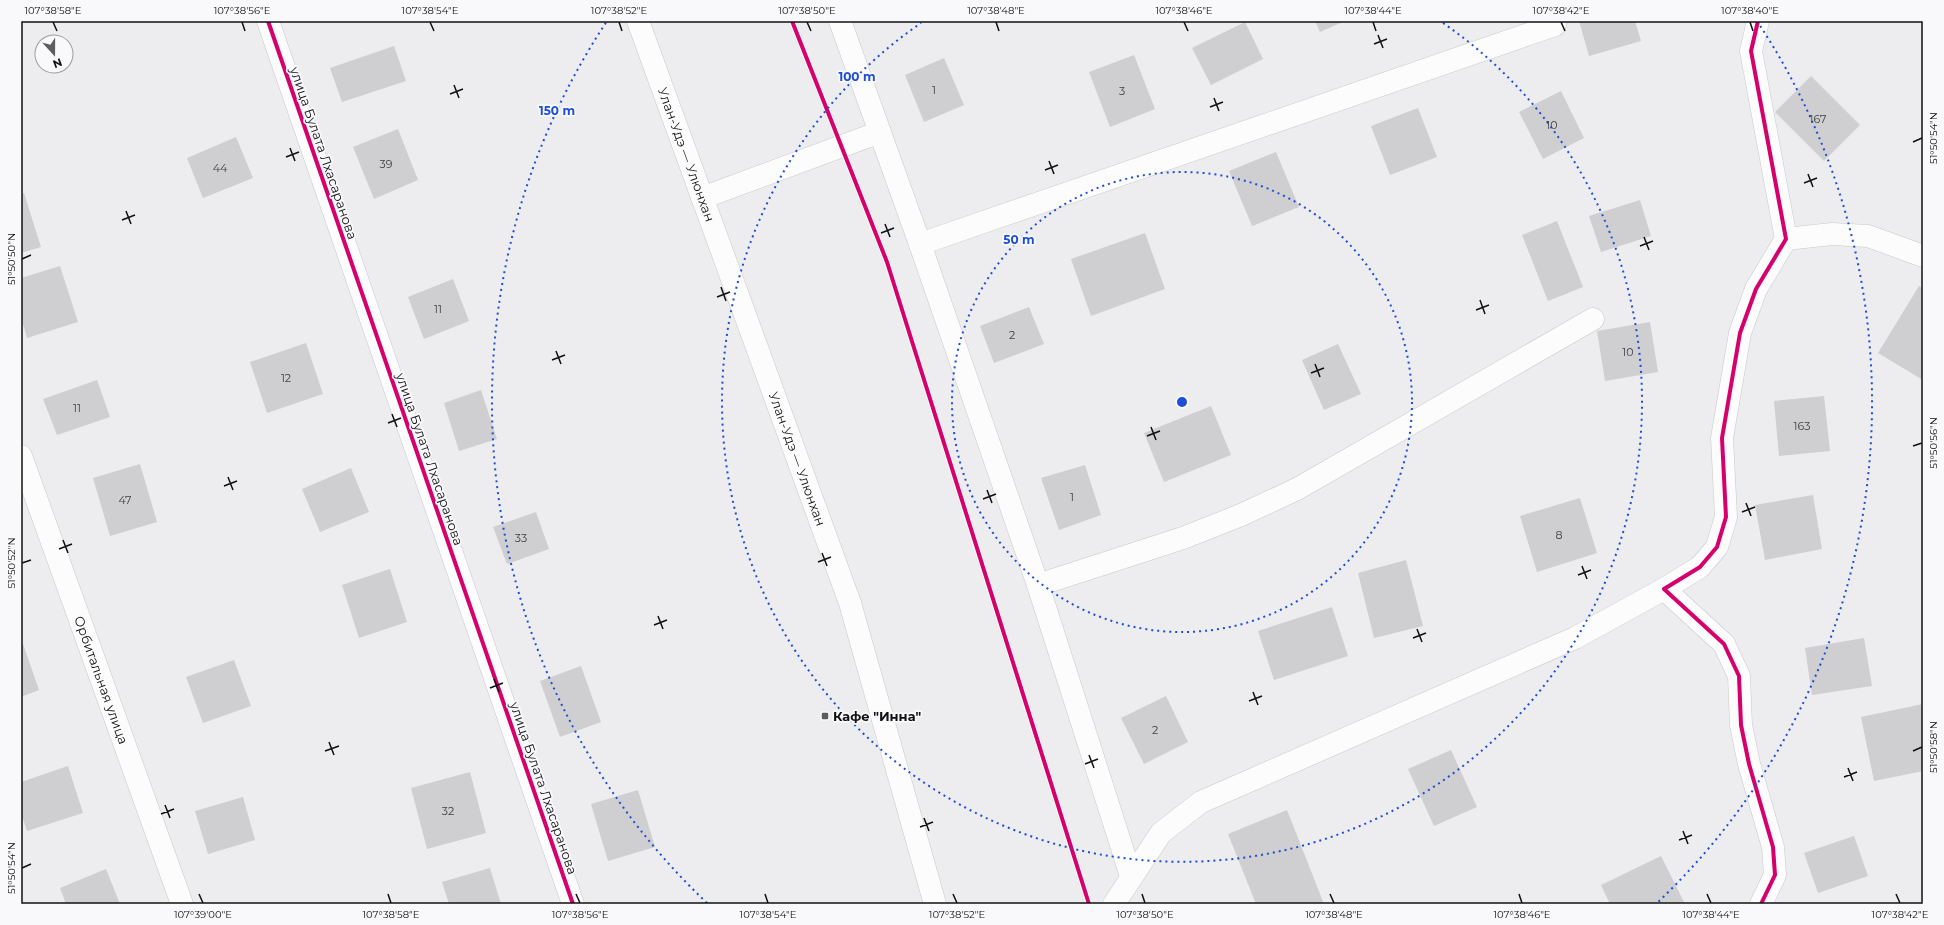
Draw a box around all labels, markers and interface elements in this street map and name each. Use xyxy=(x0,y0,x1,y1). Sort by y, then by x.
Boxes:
text: 107°38'58"E xyxy=(24,4,82,17)
text: 107°38'56"E xyxy=(214,4,271,17)
text: 107°38'54"E xyxy=(402,4,459,17)
text: 107°38'52"E xyxy=(591,4,647,17)
text: 107°38'50"E xyxy=(778,4,836,17)
text: 107°38'48"E xyxy=(967,4,1025,17)
text: 107°38'46"E xyxy=(1155,4,1213,17)
text: 107°38'44"E xyxy=(1344,4,1402,17)
text: 107°38'42"E xyxy=(1533,4,1590,17)
text: 107°38'40"E xyxy=(1721,4,1779,17)
north arrow xyxy=(34,34,74,74)
text: N xyxy=(51,55,64,71)
street label: улица Булата Лхасаранова xyxy=(287,64,361,241)
text: 100 m xyxy=(839,69,875,84)
house number: 1 xyxy=(932,83,936,97)
house number: 3 xyxy=(1119,84,1125,98)
street label: Улан-Удэ — Улюнхан xyxy=(655,85,718,224)
text: 150 m xyxy=(539,103,575,118)
house number: 167 xyxy=(1809,112,1827,126)
text: 51°50'54"N xyxy=(1927,112,1940,164)
house number: 10 xyxy=(1546,118,1558,132)
house number: 39 xyxy=(380,157,393,171)
house number: 44 xyxy=(213,161,228,175)
text: 50 m xyxy=(1003,232,1035,247)
text: 51°50'50"N xyxy=(5,233,18,285)
house number: 11 xyxy=(434,302,442,316)
house number: 2 xyxy=(1009,328,1015,342)
house number: 10 xyxy=(1622,345,1634,359)
street label: улица Булата Лхасаранова xyxy=(393,370,467,547)
house number: 12 xyxy=(281,371,291,385)
street label: Улан-Удэ — Улюнхан xyxy=(766,390,829,528)
centre of rings xyxy=(1175,395,1189,409)
house number: 11 xyxy=(73,401,81,415)
text: 51°50'56"N xyxy=(1927,417,1940,469)
house number: 163 xyxy=(1794,419,1810,433)
house number: 1 xyxy=(1070,490,1074,504)
house number: 47 xyxy=(118,493,132,507)
house number: 8 xyxy=(1555,528,1563,542)
house number: 33 xyxy=(515,531,527,545)
text: 51°50'52"N xyxy=(5,537,18,589)
street label: Орбитальная улица xyxy=(71,614,132,746)
street label: улица Булата Лхасаранова xyxy=(507,699,581,876)
place label: Кафе "Инна" xyxy=(833,708,921,724)
marker: Кафе "Инна" xyxy=(820,711,830,721)
text: 51°50'58"N xyxy=(1927,721,1940,773)
house number: 2 xyxy=(1152,723,1158,737)
house number: 32 xyxy=(442,804,454,818)
text: 51°50'54"N xyxy=(5,842,18,894)
text: 107°39'00"E xyxy=(174,908,232,921)
text: 107°38'58"E xyxy=(362,908,420,921)
text: 107°38'56"E xyxy=(552,908,609,921)
text: 107°38'54"E xyxy=(740,908,797,921)
text: 107°38'52"E xyxy=(929,908,985,921)
text: 107°38'50"E xyxy=(1116,908,1174,921)
text: 107°38'48"E xyxy=(1305,908,1363,921)
text: 107°38'46"E xyxy=(1493,908,1551,921)
text: 107°38'44"E xyxy=(1682,908,1740,921)
text: 107°38'42"E xyxy=(1872,908,1929,921)

